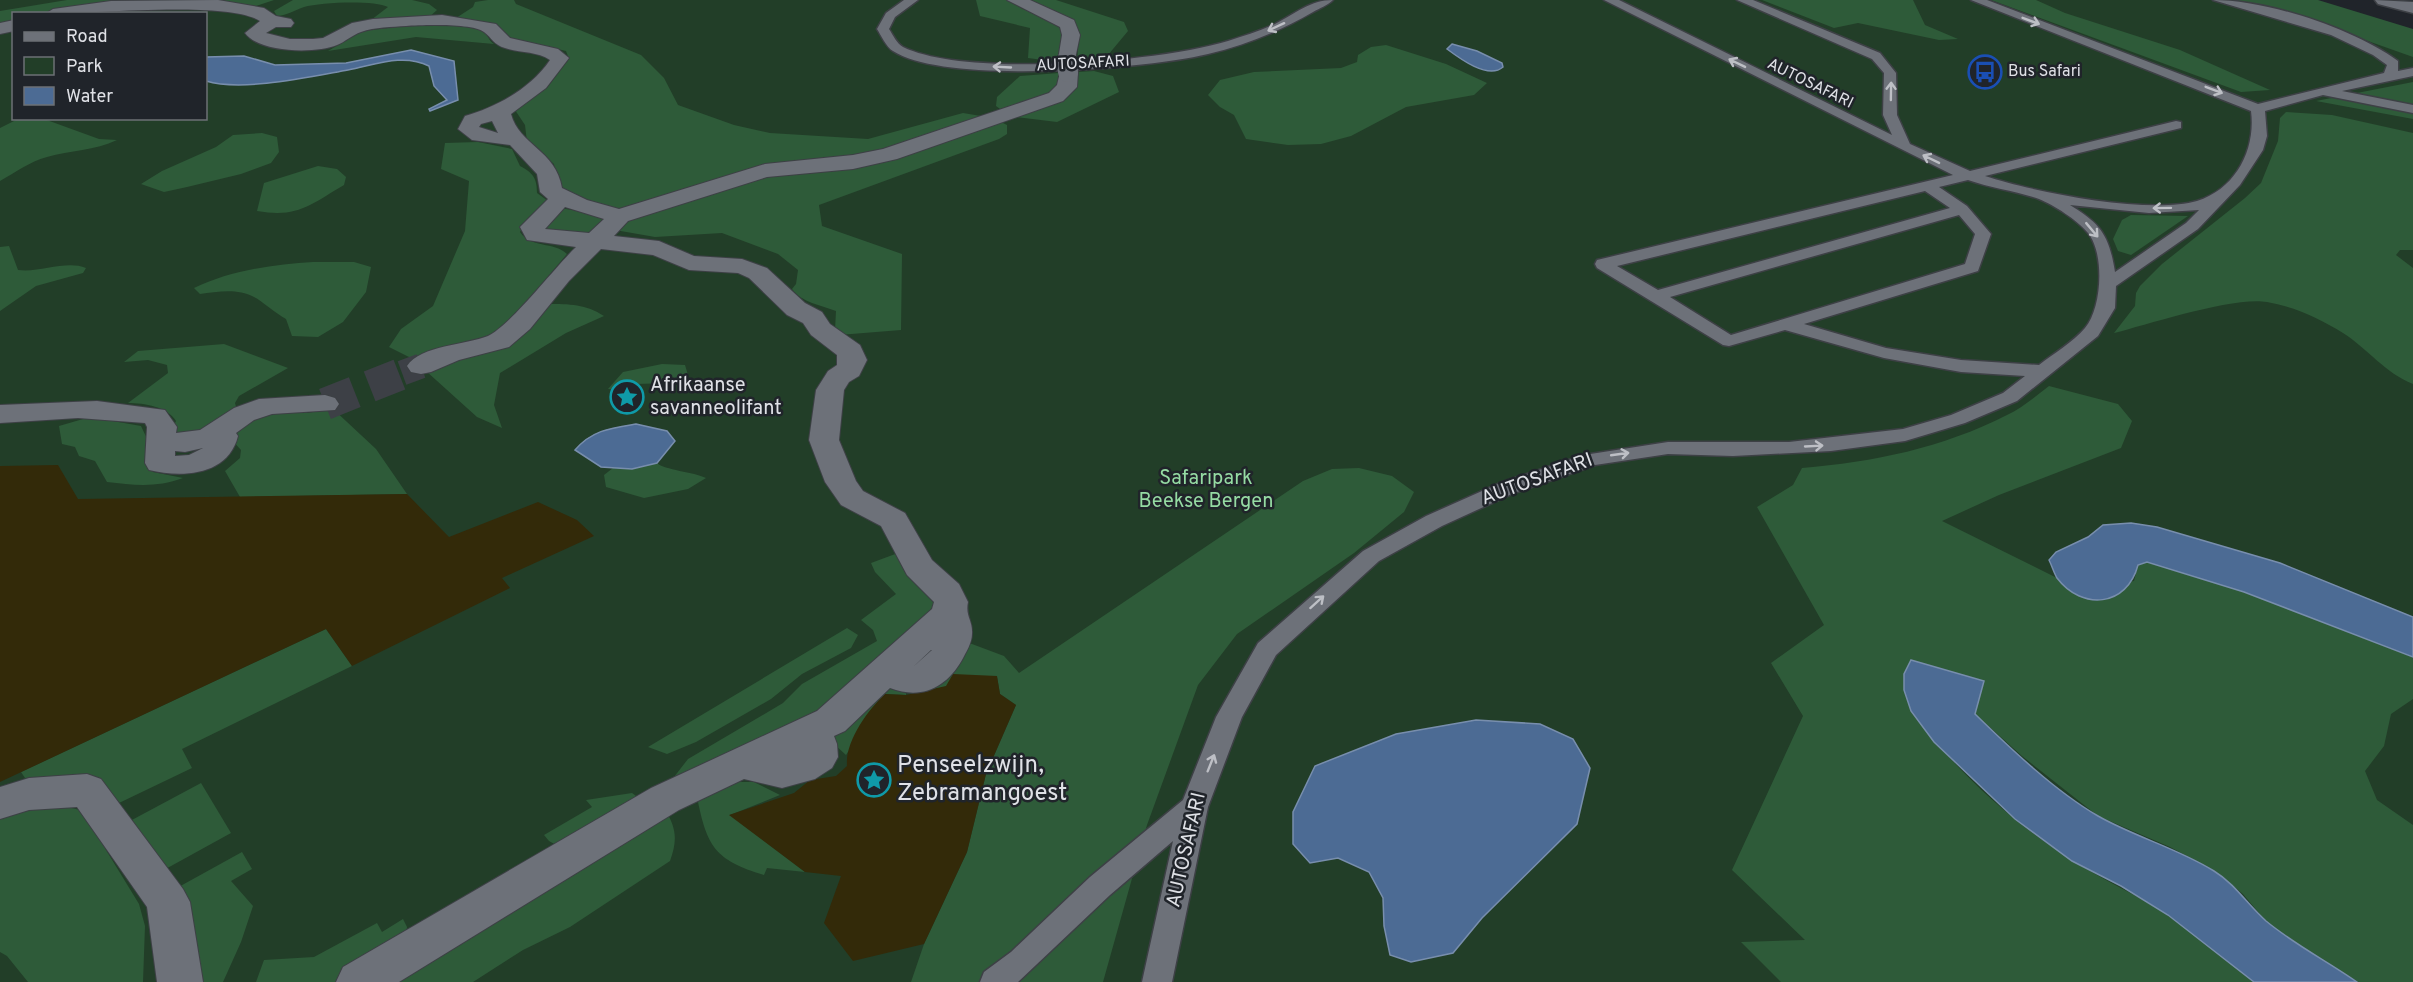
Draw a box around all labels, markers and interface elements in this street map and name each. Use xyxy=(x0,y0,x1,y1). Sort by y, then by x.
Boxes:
legend xyxy=(12,12,207,120)
one-way arrow xyxy=(2022,16,2040,27)
one-way arrow xyxy=(1267,22,1285,34)
text: Road xyxy=(66,26,108,49)
street label: AUTOSAFARI xyxy=(1036,52,1130,76)
street label: AUTOSAFARI xyxy=(1763,54,1857,114)
bus stop icon: Bus Safari xyxy=(1967,54,2003,90)
text: Park xyxy=(66,56,103,79)
one-way arrow xyxy=(1729,57,1747,69)
one-way arrow xyxy=(992,61,1012,72)
place label: Bus Safari xyxy=(2008,62,2081,82)
one-way arrow xyxy=(1885,82,1896,101)
one-way arrow xyxy=(2204,85,2223,96)
text: Water xyxy=(66,86,113,109)
one-way arrow xyxy=(1922,153,1940,164)
one-way arrow xyxy=(2153,202,2172,214)
one-way arrow xyxy=(2085,222,2099,237)
place label: Afrikaanse savanneolifant xyxy=(650,373,782,422)
place icon: Afrikaanse savanneolifant xyxy=(609,379,645,415)
one-way arrow xyxy=(1804,441,1824,452)
street label: AUTOSAFARI xyxy=(1478,448,1596,512)
one-way arrow xyxy=(1610,449,1629,460)
park label: Safaripark Beekse Bergen xyxy=(1139,466,1273,515)
one-way arrow xyxy=(1309,595,1324,609)
place label: Penseelzwijn, Zebramangoest xyxy=(897,751,1067,809)
one-way arrow xyxy=(1206,754,1217,772)
place icon: Penseelzwijn, Zebramangoest xyxy=(856,762,892,798)
street label: AUTOSAFARI xyxy=(1161,790,1213,910)

